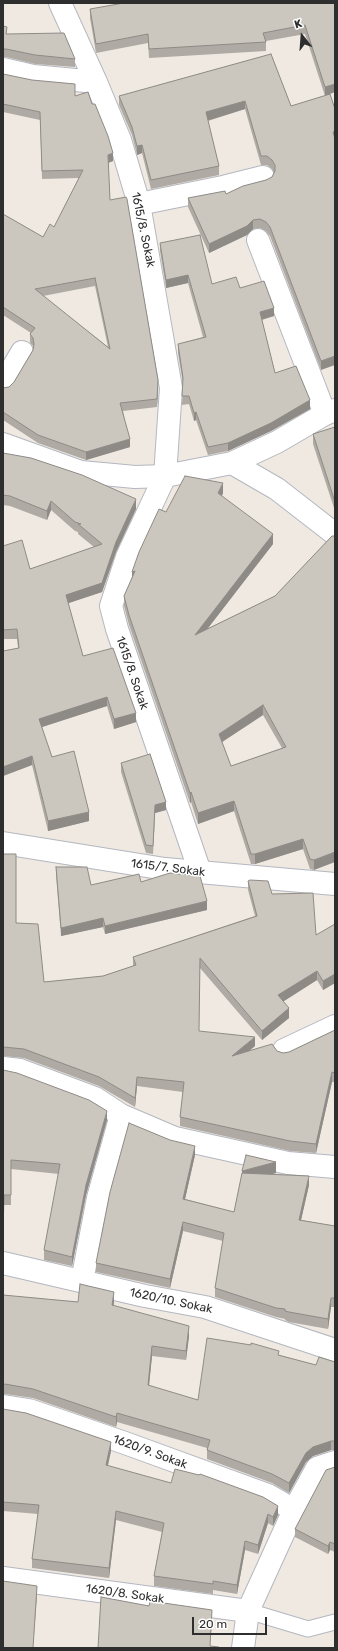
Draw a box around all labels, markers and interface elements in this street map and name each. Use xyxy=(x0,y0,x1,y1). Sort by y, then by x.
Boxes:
north arrow xyxy=(282,16,322,56)
text: K xyxy=(293,17,304,31)
street label: 1615/8. Sokak xyxy=(128,191,158,269)
street label: 1615/8. Sokak xyxy=(113,634,151,712)
street label: 1615/7. Sokak xyxy=(130,856,206,880)
street label: 1620/10. Sokak xyxy=(128,1285,214,1317)
street label: 1620/9. Sokak xyxy=(111,1432,189,1472)
street label: 1620/8. Sokak xyxy=(85,1581,165,1607)
scale bar xyxy=(194,1609,269,1635)
text: 20 m xyxy=(199,1617,227,1631)

